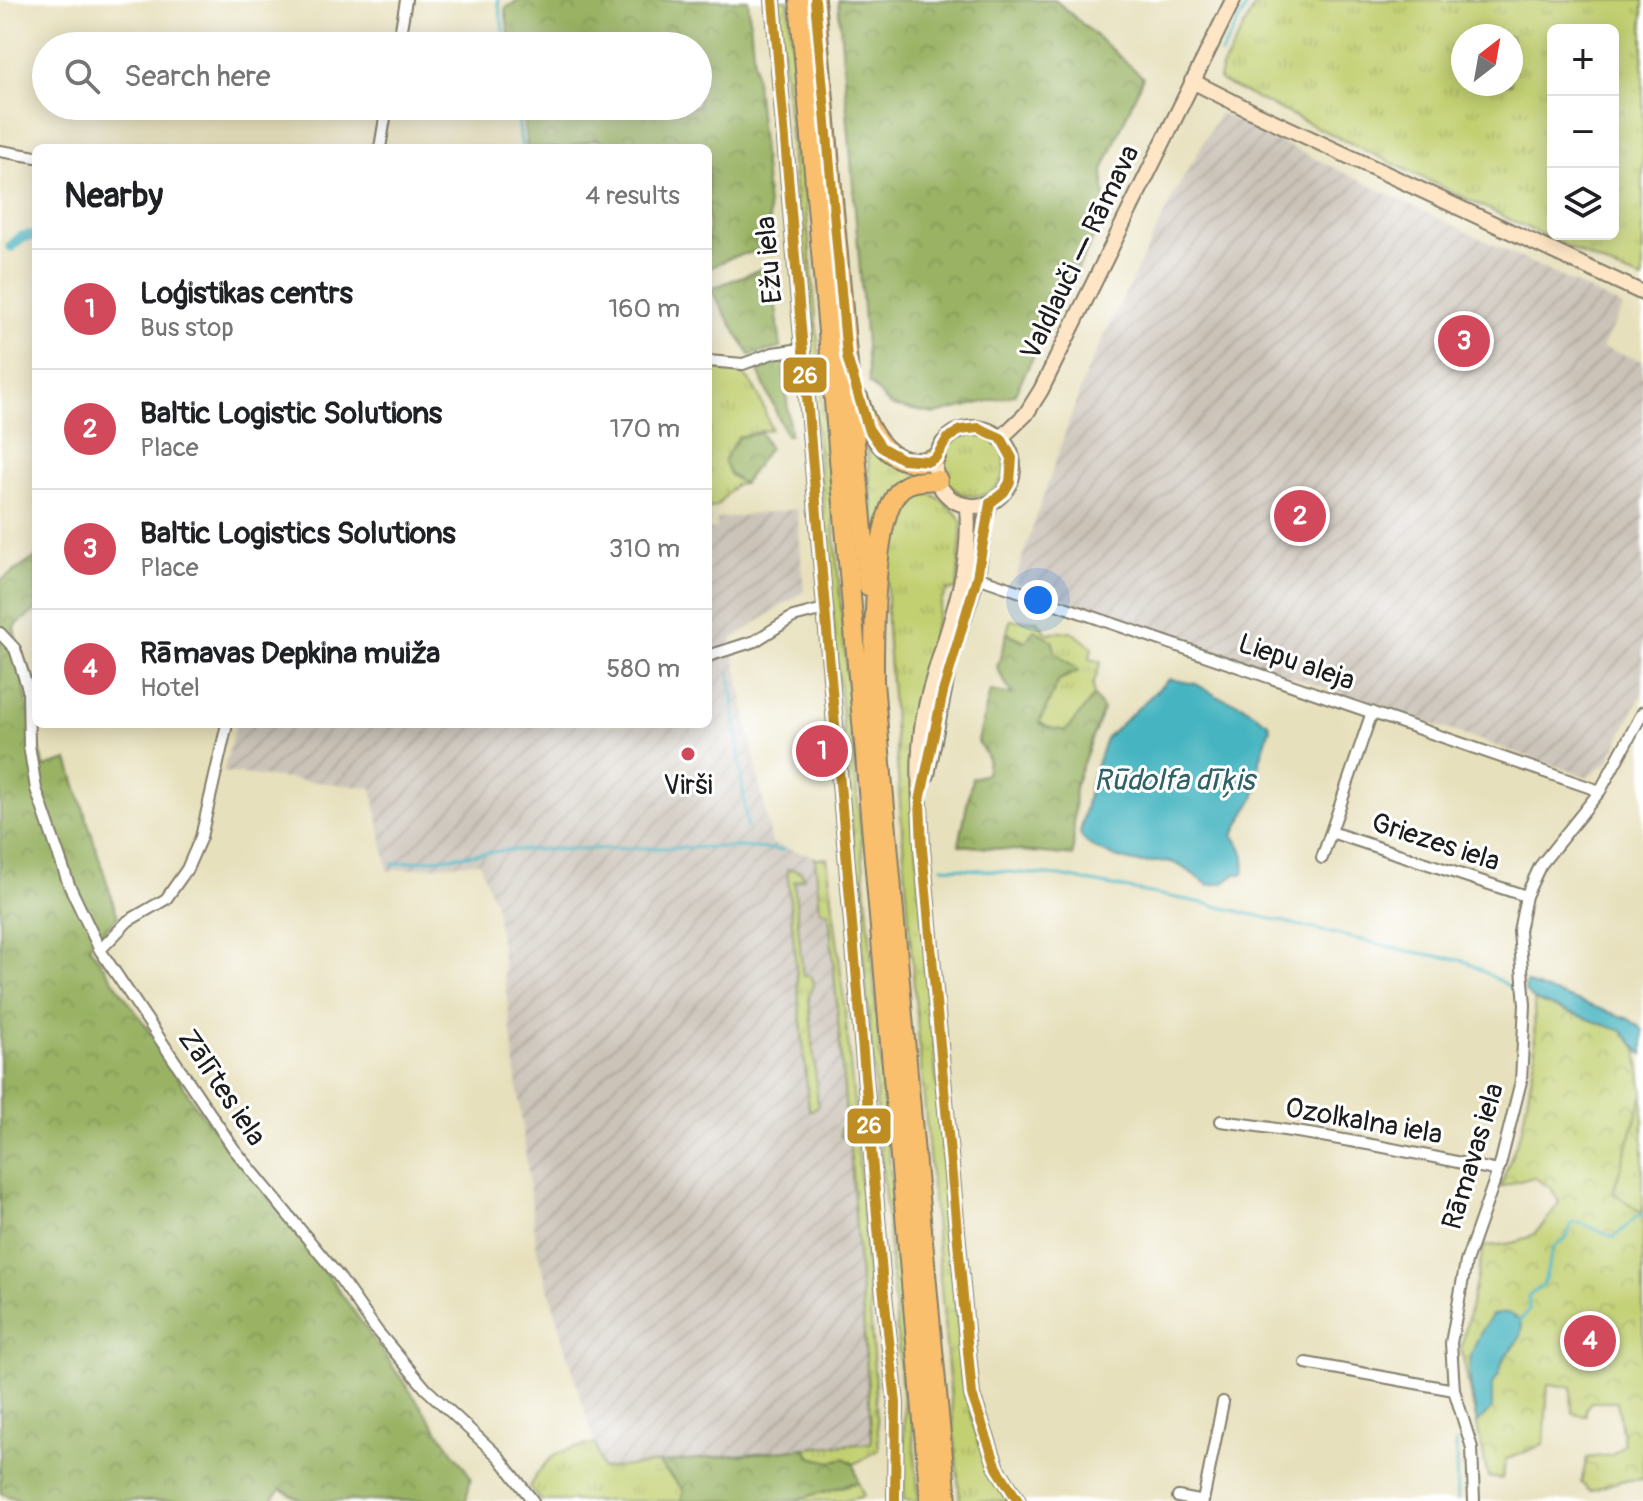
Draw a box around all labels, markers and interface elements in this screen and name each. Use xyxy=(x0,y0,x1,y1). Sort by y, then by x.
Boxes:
north arrow xyxy=(1451,24,1523,96)
map controls xyxy=(1547,24,1619,240)
button: + xyxy=(1547,24,1619,96)
search box xyxy=(32,32,712,120)
icon: search xyxy=(60,54,104,98)
text: Search here xyxy=(124,58,271,95)
button: − xyxy=(1547,96,1619,168)
street label: Valdlauči — Rāmava xyxy=(1013,139,1148,366)
button: layers xyxy=(1547,168,1619,240)
text: Nearby xyxy=(64,175,163,218)
text: 4 results xyxy=(585,180,680,212)
street label: Ežu iela xyxy=(748,215,791,305)
text: Loģistikas centrs xyxy=(140,275,353,312)
text: 1 xyxy=(85,293,95,325)
text: 160 m xyxy=(608,293,680,325)
pin: 3 xyxy=(1438,311,1490,371)
text: Bus stop xyxy=(140,312,234,344)
line badge: 26 xyxy=(782,356,828,394)
text: 26 xyxy=(792,362,818,390)
text: Baltic Logistic Solutions xyxy=(140,395,442,432)
text: 2 xyxy=(83,413,97,445)
text: 170 m xyxy=(610,413,680,445)
text: Place xyxy=(140,432,199,464)
pin: 2 xyxy=(1274,486,1326,546)
text: Baltic Logistics Solutions xyxy=(140,515,456,552)
text: 3 xyxy=(83,533,97,565)
text: 310 m xyxy=(609,533,680,565)
text: Place xyxy=(140,552,199,584)
your location xyxy=(1018,580,1058,620)
street label: Liepu aleja xyxy=(1234,626,1359,699)
text: Rāmavas Depkina muiža xyxy=(140,635,440,672)
text: 4 xyxy=(82,653,98,685)
text: 580 m xyxy=(606,653,680,685)
text: Hotel xyxy=(140,672,200,704)
pin: 1 xyxy=(796,721,848,781)
marker: Virši xyxy=(679,745,697,763)
water label: Rūdolfa dīķis xyxy=(1094,762,1258,799)
place label: Virši xyxy=(663,768,713,803)
street label: Griezes iela xyxy=(1367,805,1504,880)
street label: Zālītes iela xyxy=(170,1023,273,1153)
street label: Rāmavas iela xyxy=(1435,1079,1512,1234)
street label: Ozolkalna iela xyxy=(1282,1090,1445,1153)
line badge: 26 xyxy=(846,1107,892,1145)
text: 26 xyxy=(856,1112,882,1140)
pin: 4 xyxy=(1564,1311,1616,1371)

